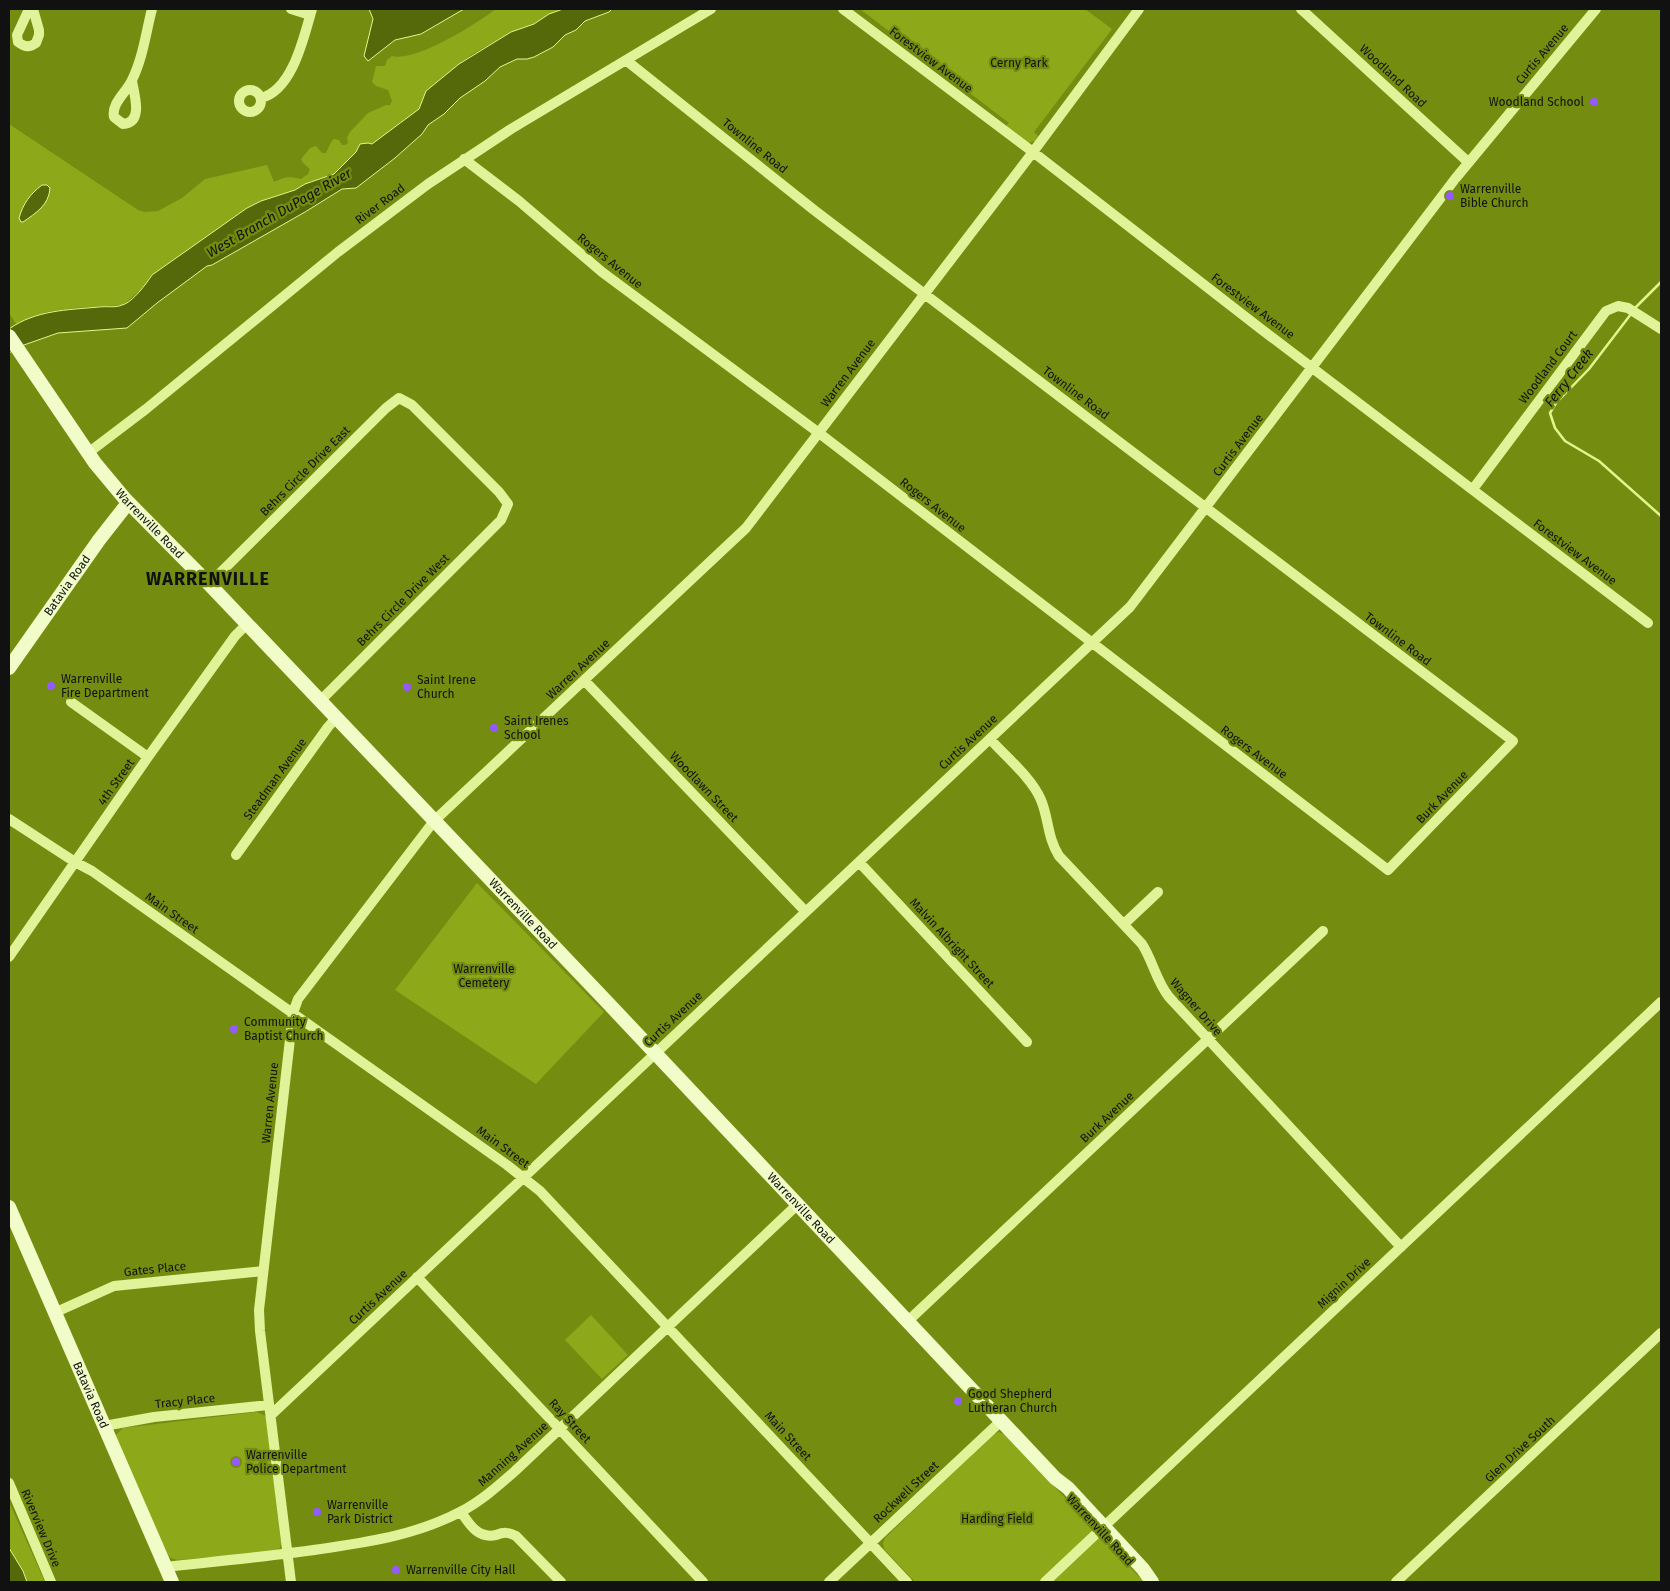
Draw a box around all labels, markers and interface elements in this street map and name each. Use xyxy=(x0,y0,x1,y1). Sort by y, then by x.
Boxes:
street label: Curtis Avenue xyxy=(1513,21,1571,87)
street label: Forestview Avenue xyxy=(887,24,975,96)
street label: Woodland Road xyxy=(1357,42,1429,110)
park label: Cerny Park xyxy=(990,56,1049,70)
place label: Woodland School xyxy=(1489,95,1584,109)
marker: Woodland School xyxy=(1588,96,1600,108)
street label: Townline Road xyxy=(720,116,790,176)
water label: West Branch DuPage River xyxy=(203,164,355,262)
street label: River Road xyxy=(352,181,408,227)
place label: Warrenville Bible Church xyxy=(1460,182,1529,210)
marker: Warrenville Bible Church xyxy=(1444,190,1456,202)
street label: Rogers Avenue xyxy=(575,230,645,292)
street label: Forestview Avenue xyxy=(1209,270,1297,342)
street label: Woodland Court xyxy=(1516,327,1580,406)
street label: Warren Avenue xyxy=(818,336,878,410)
water label: Ferry Creek xyxy=(1541,345,1597,410)
street label: Townline Road xyxy=(1040,363,1112,423)
street label: Curtis Avenue xyxy=(1210,411,1266,479)
street label: Behrs Circle Drive East xyxy=(257,423,353,519)
street label: Rogers Avenue xyxy=(897,475,969,535)
street label: Warrenville Road xyxy=(112,486,187,561)
street label: Forestview Avenue xyxy=(1531,516,1619,588)
street label: Behrs Circle Drive West xyxy=(354,550,453,649)
street label: Batavia Road xyxy=(41,552,93,619)
district label: WARRENVILLE xyxy=(146,568,270,590)
street label: Townline Road xyxy=(1362,609,1434,669)
street label: Warren Avenue xyxy=(543,636,613,702)
place label: Warrenville Fire Department xyxy=(61,672,149,700)
place label: Saint Irene Church xyxy=(417,673,476,701)
marker: Warrenville Fire Department xyxy=(45,680,57,692)
marker: Saint Irene Church xyxy=(401,681,413,693)
street label: Curtis Avenue xyxy=(936,711,1000,773)
place label: Saint Irenes School xyxy=(504,714,569,742)
marker: Saint Irenes School xyxy=(488,722,500,734)
street label: Rogers Avenue xyxy=(1218,722,1290,782)
street label: Steadman Avenue xyxy=(241,735,309,823)
street label: Woodlawn Street xyxy=(667,749,742,826)
street label: 4th Street xyxy=(95,756,137,808)
street label: Burk Avenue xyxy=(1413,768,1471,826)
street label: Warrenville Road xyxy=(486,875,560,952)
street label: Main Street xyxy=(143,889,202,937)
street label: Malvin Albright Street xyxy=(907,895,998,991)
park label: Warrenville Cemetery xyxy=(453,962,515,990)
street label: Wagner Drive xyxy=(1167,975,1225,1039)
street label: Curtis Avenue xyxy=(641,988,705,1050)
place label: Community Baptist Church xyxy=(244,1015,323,1043)
marker: Community Baptist Church xyxy=(228,1023,240,1035)
street label: Warren Avenue xyxy=(259,1062,281,1144)
street label: Burk Avenue xyxy=(1077,1089,1137,1145)
street label: Main Street xyxy=(474,1123,533,1171)
street label: Warrenville Road xyxy=(764,1170,838,1247)
street label: Mignin Drive xyxy=(1314,1255,1374,1311)
street label: Gates Place xyxy=(123,1259,187,1279)
street label: Curtis Avenue xyxy=(346,1266,410,1328)
street label: Batavia Road xyxy=(70,1360,111,1430)
place label: Good Shepherd Lutheran Church xyxy=(968,1387,1057,1415)
street label: Tracy Place xyxy=(154,1391,216,1411)
marker: Good Shepherd Lutheran Church xyxy=(952,1395,964,1407)
street label: Ray Street xyxy=(546,1396,594,1446)
street label: Main Street xyxy=(762,1409,815,1464)
street label: Glen Drive South xyxy=(1482,1413,1558,1485)
street label: Manning Avenue xyxy=(475,1419,551,1489)
place label: Warrenville Police Department xyxy=(246,1448,347,1476)
marker: Warrenville Police Department xyxy=(230,1456,242,1468)
street label: Rockwell Street xyxy=(871,1458,942,1526)
street label: Riverview Drive xyxy=(18,1487,64,1569)
street label: Warrenville Road xyxy=(1063,1492,1137,1568)
place label: Warrenville Park District xyxy=(327,1498,394,1526)
marker: Warrenville Park District xyxy=(311,1506,323,1518)
park label: Harding Field xyxy=(961,1512,1033,1526)
place label: Warrenville City Hall xyxy=(406,1563,516,1577)
marker: Warrenville City Hall xyxy=(390,1564,402,1576)

